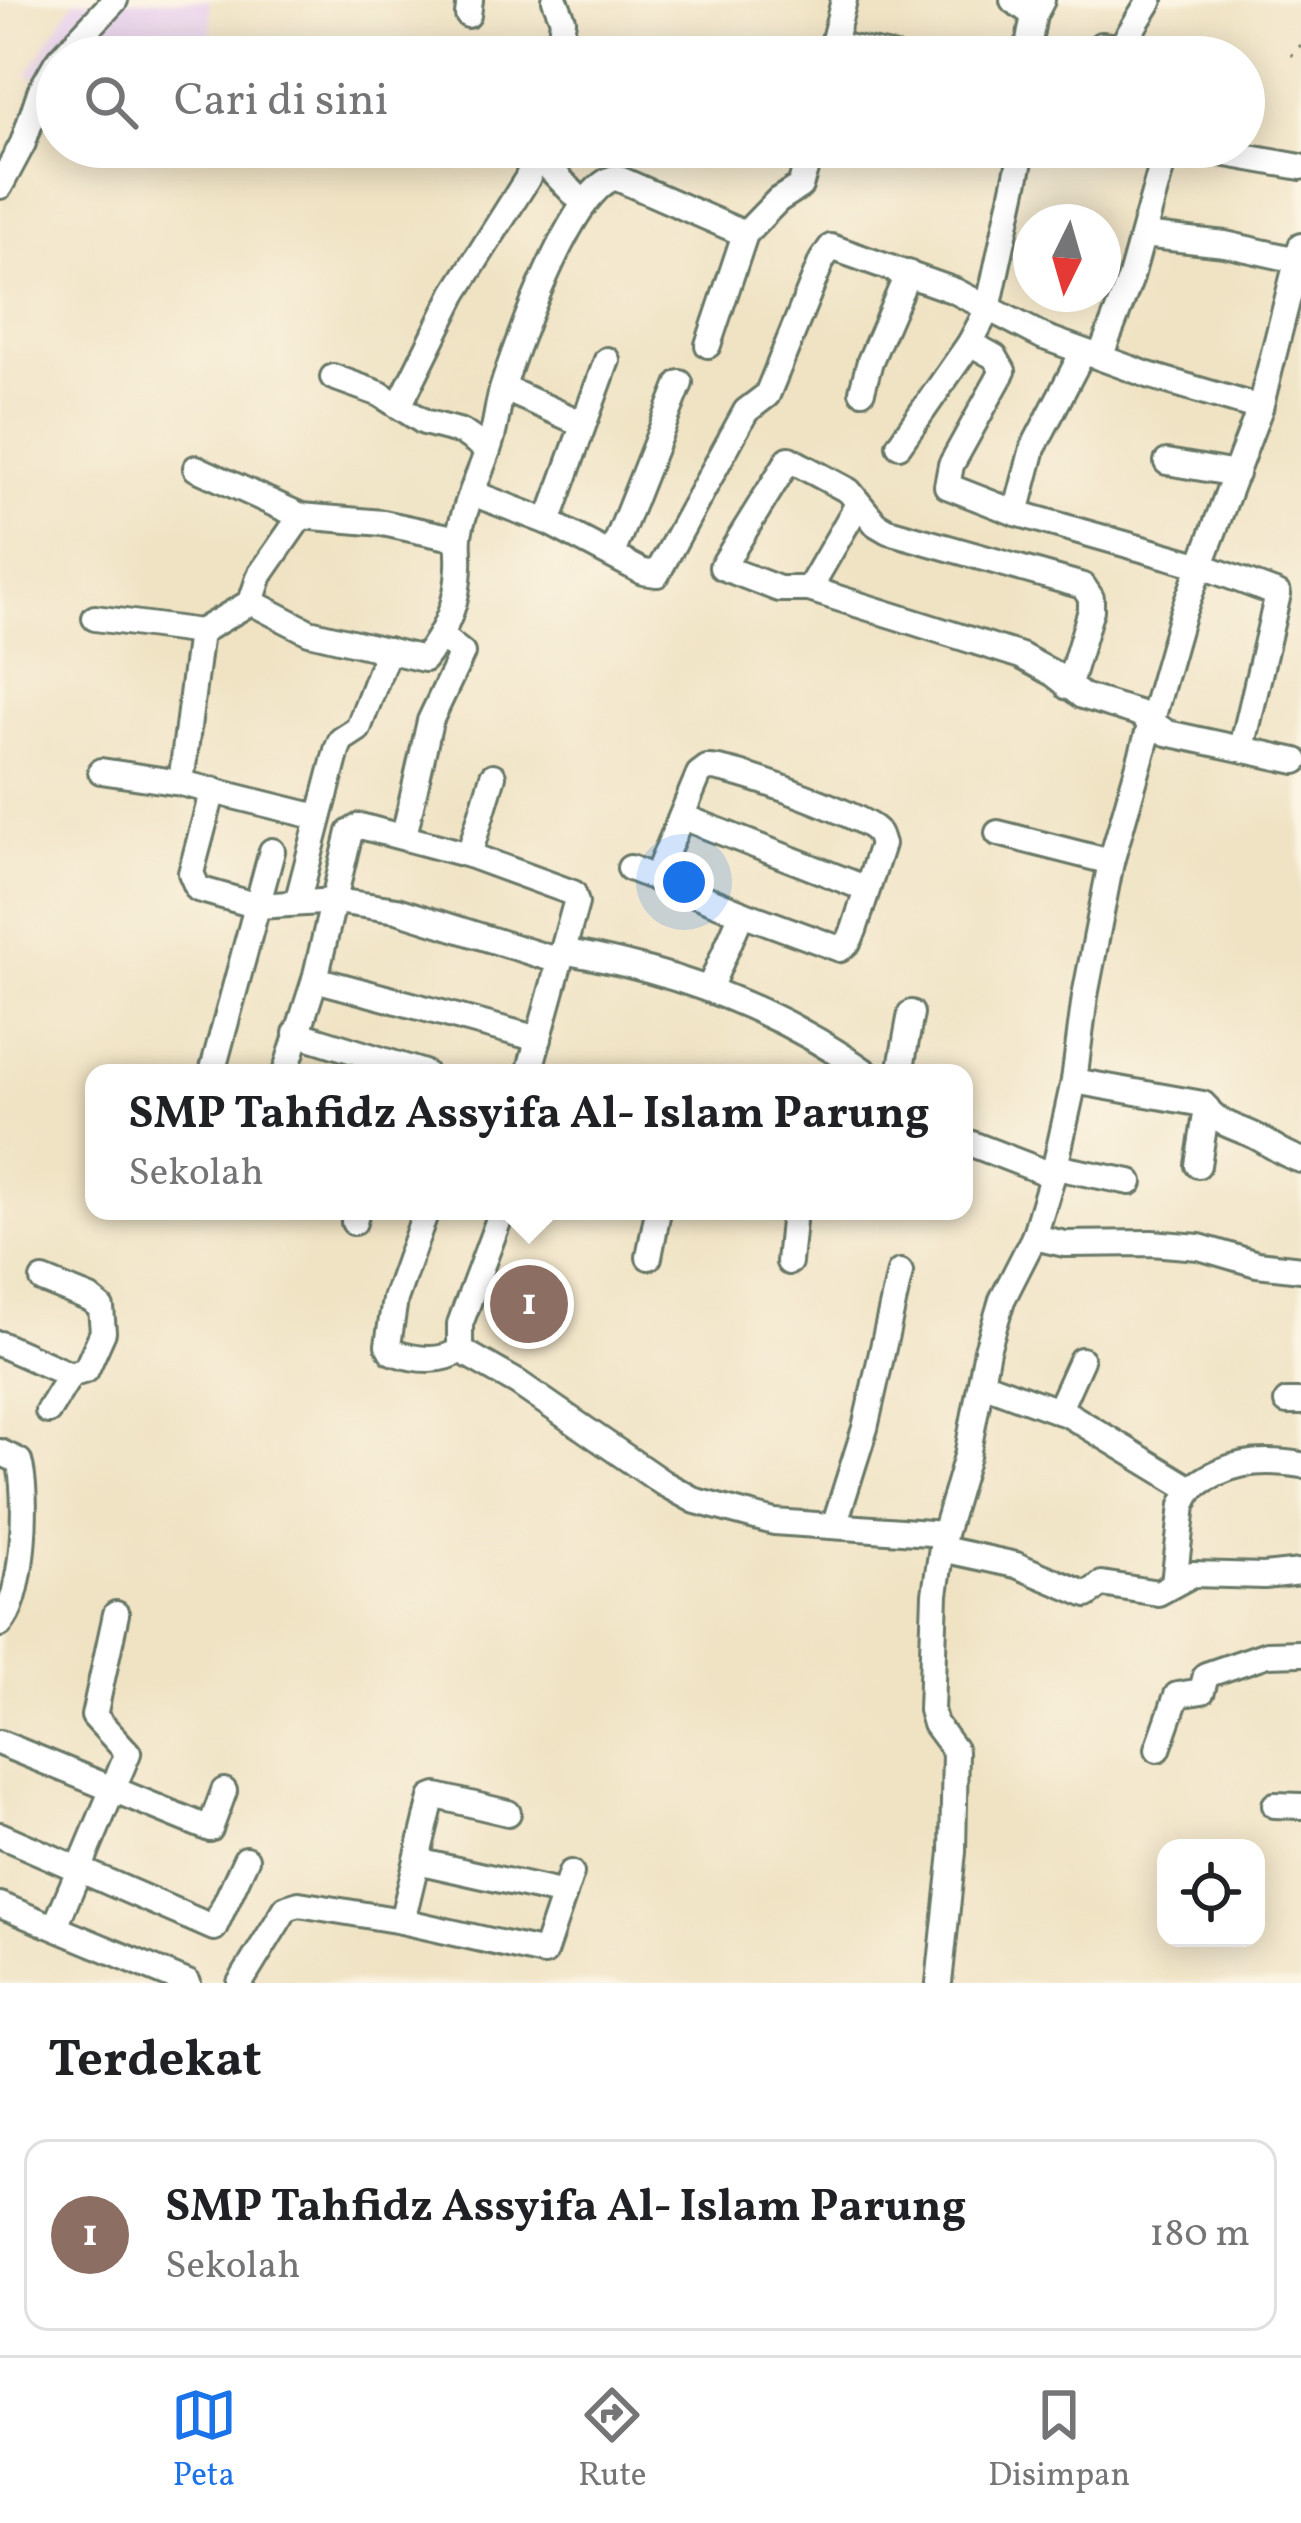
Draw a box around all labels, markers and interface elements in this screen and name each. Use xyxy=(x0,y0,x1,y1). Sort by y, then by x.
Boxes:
search box xyxy=(36,36,1265,168)
icon: search xyxy=(78,69,144,135)
text: Cari di sini xyxy=(174,71,388,134)
north arrow xyxy=(1013,204,1121,312)
your location xyxy=(654,852,714,912)
popup xyxy=(85,1064,973,1220)
text: SMP Tahfidz Assyifa Al- Islam Parung xyxy=(128,1084,930,1147)
text: Sekolah xyxy=(128,1147,264,1201)
pin: 1 xyxy=(490,1259,568,1349)
map controls xyxy=(1157,1839,1265,1947)
button: locate xyxy=(1157,1839,1265,1947)
text: Terdekat xyxy=(48,2026,262,2097)
text: SMP Tahfidz Assyifa Al- Islam Parung xyxy=(165,2177,966,2240)
text: 1 xyxy=(82,2208,98,2262)
text: 180 m xyxy=(1149,2208,1250,2262)
text: Sekolah xyxy=(165,2240,300,2294)
tab: Peta xyxy=(171,2382,237,2500)
tab: Rute xyxy=(578,2382,646,2500)
tab: Disimpan xyxy=(988,2382,1130,2500)

